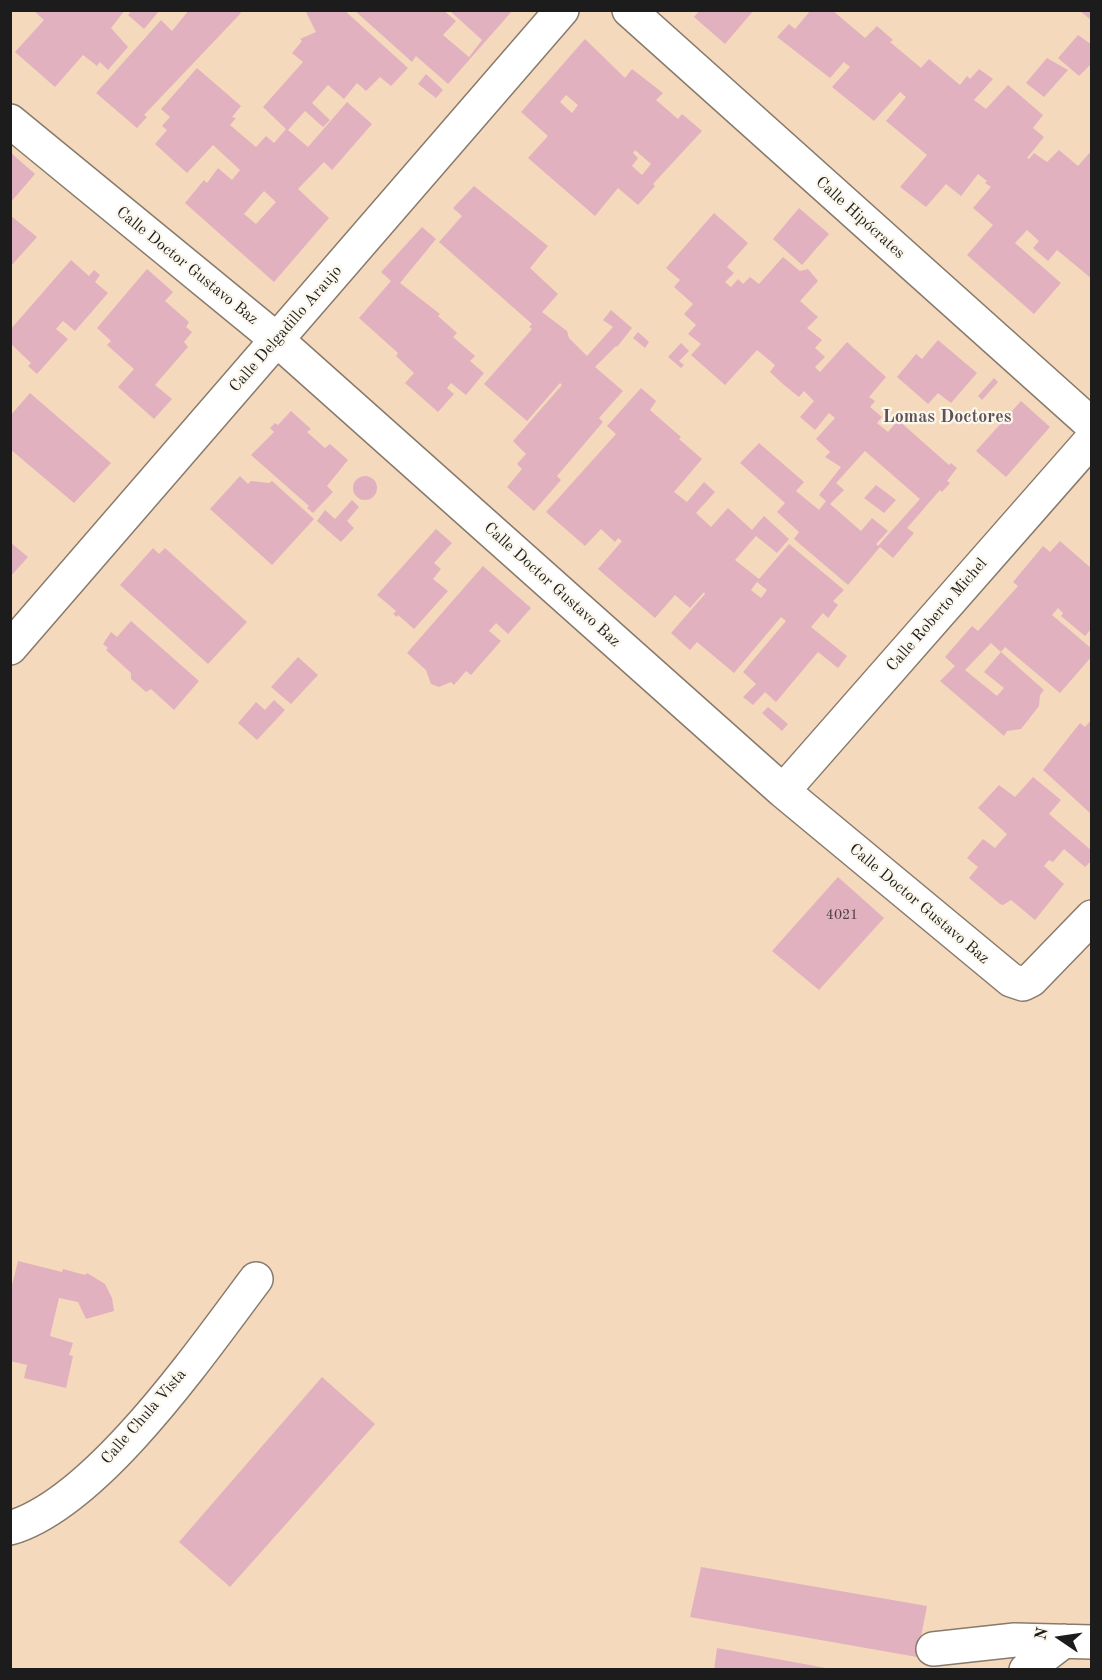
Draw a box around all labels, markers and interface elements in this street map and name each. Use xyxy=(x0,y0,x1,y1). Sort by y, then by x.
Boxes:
street label: Calle Hipócrates xyxy=(811,173,909,263)
street label: Calle Doctor Gustavo Baz xyxy=(112,203,262,329)
street label: Calle Delgadillo Araujo xyxy=(226,262,346,396)
district label: Lomas Doctores xyxy=(883,406,1011,428)
street label: Calle Doctor Gustavo Baz xyxy=(480,519,624,651)
street label: Calle Roberto Michel xyxy=(883,554,991,676)
street label: Calle Doctor Gustavo Baz xyxy=(845,840,993,968)
house number: 4021 xyxy=(826,907,858,923)
street label: Calle Chula Vista xyxy=(97,1365,191,1469)
north arrow xyxy=(1030,1608,1090,1668)
text: N xyxy=(1033,1626,1052,1642)

